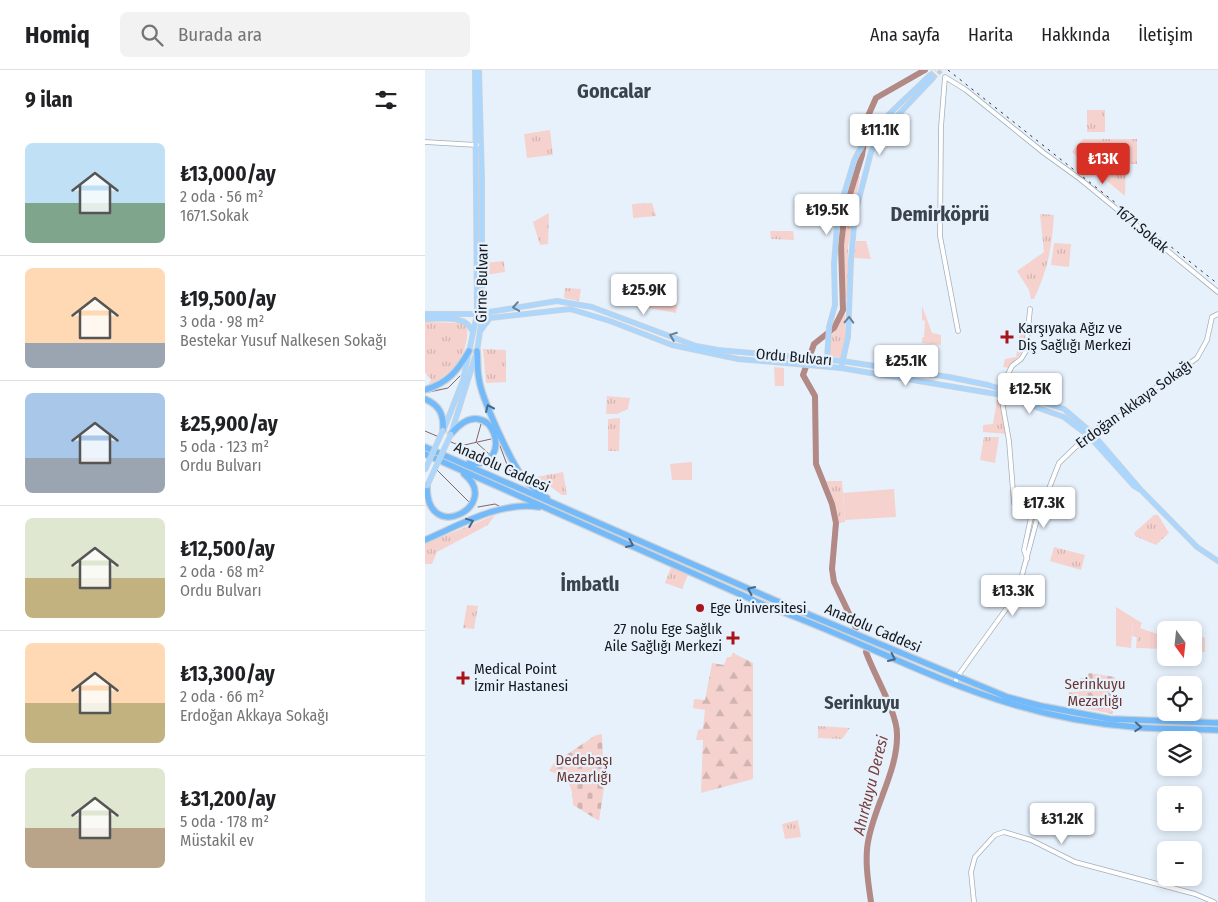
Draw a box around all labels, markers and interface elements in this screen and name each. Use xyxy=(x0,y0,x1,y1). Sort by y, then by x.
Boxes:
search box xyxy=(120,12,470,57)
text: Homiq xyxy=(25,21,90,49)
icon: search xyxy=(138,21,166,49)
text: Burada ara xyxy=(178,23,262,46)
text: Ana sayfa xyxy=(870,24,940,46)
text: Harita xyxy=(968,24,1013,46)
text: Hakkında xyxy=(1041,24,1110,46)
text: İletişim xyxy=(1138,24,1193,46)
district label: Goncalar xyxy=(577,79,652,103)
icon: filters xyxy=(372,86,400,114)
text: 9 ilan xyxy=(25,87,73,113)
pin: ₺11.1K xyxy=(839,114,921,156)
text: ₺11.1K xyxy=(861,120,899,139)
pin: ₺13K xyxy=(1073,142,1133,185)
text: ₺13K xyxy=(1088,149,1118,168)
text: ₺13,000/ay xyxy=(180,161,276,187)
icon: home xyxy=(65,163,125,223)
text: 2 oda · 56 m² xyxy=(180,187,264,206)
pin: ₺19.5K xyxy=(786,194,868,236)
text: ₺19.5K xyxy=(806,200,848,219)
street label: 1671.Sokak xyxy=(1112,201,1172,257)
district label: Demirköprü xyxy=(891,202,989,226)
text: 1671.Sokak xyxy=(180,206,249,225)
street label: Girne Bulvarı xyxy=(472,243,492,323)
pin: ₺25.9K xyxy=(603,274,685,316)
text: ₺25.9K xyxy=(622,280,666,299)
text: ₺19,500/ay xyxy=(180,286,276,312)
icon: home xyxy=(65,288,125,348)
one-way arrow xyxy=(512,302,521,312)
text: 3 oda · 98 m² xyxy=(180,312,264,331)
one-way arrow xyxy=(844,316,854,324)
place label: Karşıyaka Ağız ve Diş Sağlığı Merkezi xyxy=(1018,319,1131,354)
marker: Karşıyaka Ağız ve Diş Sağlığı Merkezi xyxy=(1000,330,1014,344)
text: Bestekar Yusuf Nalkesen Sokağı xyxy=(180,331,387,350)
one-way arrow xyxy=(669,332,678,342)
pin: ₺25.1K xyxy=(865,344,947,387)
street label: Ordu Bulvarı xyxy=(755,345,833,369)
text: ₺25.1K xyxy=(885,351,927,370)
street label: Erdoğan Akkaya Sokağı xyxy=(1072,356,1196,452)
pin: ₺12.5K xyxy=(989,372,1071,415)
text: ₺12.5K xyxy=(1009,379,1051,398)
one-way arrow xyxy=(484,404,495,413)
text: ₺25,900/ay xyxy=(180,411,278,437)
icon: home xyxy=(65,413,125,473)
text: 5 oda · 123 m² xyxy=(180,437,269,456)
street label: Anadolu Caddesi xyxy=(451,438,553,496)
text: Ordu Bulvarı xyxy=(180,456,261,475)
pin: ₺17.3K xyxy=(1003,486,1085,529)
text: ₺17.3K xyxy=(1023,493,1065,512)
one-way arrow xyxy=(465,517,474,528)
text: ₺12,500/ay xyxy=(180,536,275,562)
icon: home xyxy=(65,538,125,598)
one-way arrow xyxy=(625,538,634,549)
text: 2 oda · 68 m² xyxy=(180,562,264,581)
district label: İmbatlı xyxy=(561,572,619,596)
pin: ₺13.3K xyxy=(972,574,1054,617)
text: Ordu Bulvarı xyxy=(180,581,261,600)
text: ₺13.3K xyxy=(992,581,1034,600)
one-way arrow xyxy=(747,586,756,597)
place label: Ege Üniversitesi xyxy=(710,599,807,617)
street label: Anadolu Caddesi xyxy=(822,600,924,656)
marker: Ege Üniversitesi xyxy=(694,602,706,614)
place label: 27 nolu Ege Sağlık Aile Sağlığı Merkezi xyxy=(605,620,722,655)
north arrow xyxy=(1157,621,1203,666)
map controls xyxy=(1157,621,1202,886)
marker: 27 nolu Ege Sağlık Aile Sağlığı Merkezi xyxy=(726,631,740,645)
one-way arrow xyxy=(887,652,896,662)
place label: Medical Point İzmir Hastanesi xyxy=(474,660,568,695)
text: ₺13,300/ay xyxy=(180,661,275,687)
icon: home xyxy=(65,663,125,723)
marker: Medical Point İzmir Hastanesi xyxy=(456,671,470,685)
park label: Serinkuyu Mezarlığı xyxy=(1064,675,1126,710)
button: locate xyxy=(1157,676,1202,721)
text: 2 oda · 66 m² xyxy=(180,687,264,706)
district label: Serinkuyu xyxy=(824,692,900,714)
text: Erdoğan Akkaya Sokağı xyxy=(180,706,329,725)
one-way arrow xyxy=(1134,722,1142,733)
button: layers xyxy=(1157,731,1202,776)
water label: Ahırkuyu Deresi xyxy=(849,733,892,838)
park label: Dedebaşı Mezarlığı xyxy=(556,751,612,786)
text: ₺31,200/ay xyxy=(180,786,276,812)
button: + xyxy=(1157,786,1202,831)
icon: home xyxy=(65,788,125,848)
pin: ₺31.2K xyxy=(1021,802,1103,845)
text: ₺31.2K xyxy=(1041,809,1083,828)
text: 5 oda · 178 m² xyxy=(180,812,269,831)
text: Müstakil ev xyxy=(180,831,254,850)
button: − xyxy=(1157,841,1202,886)

